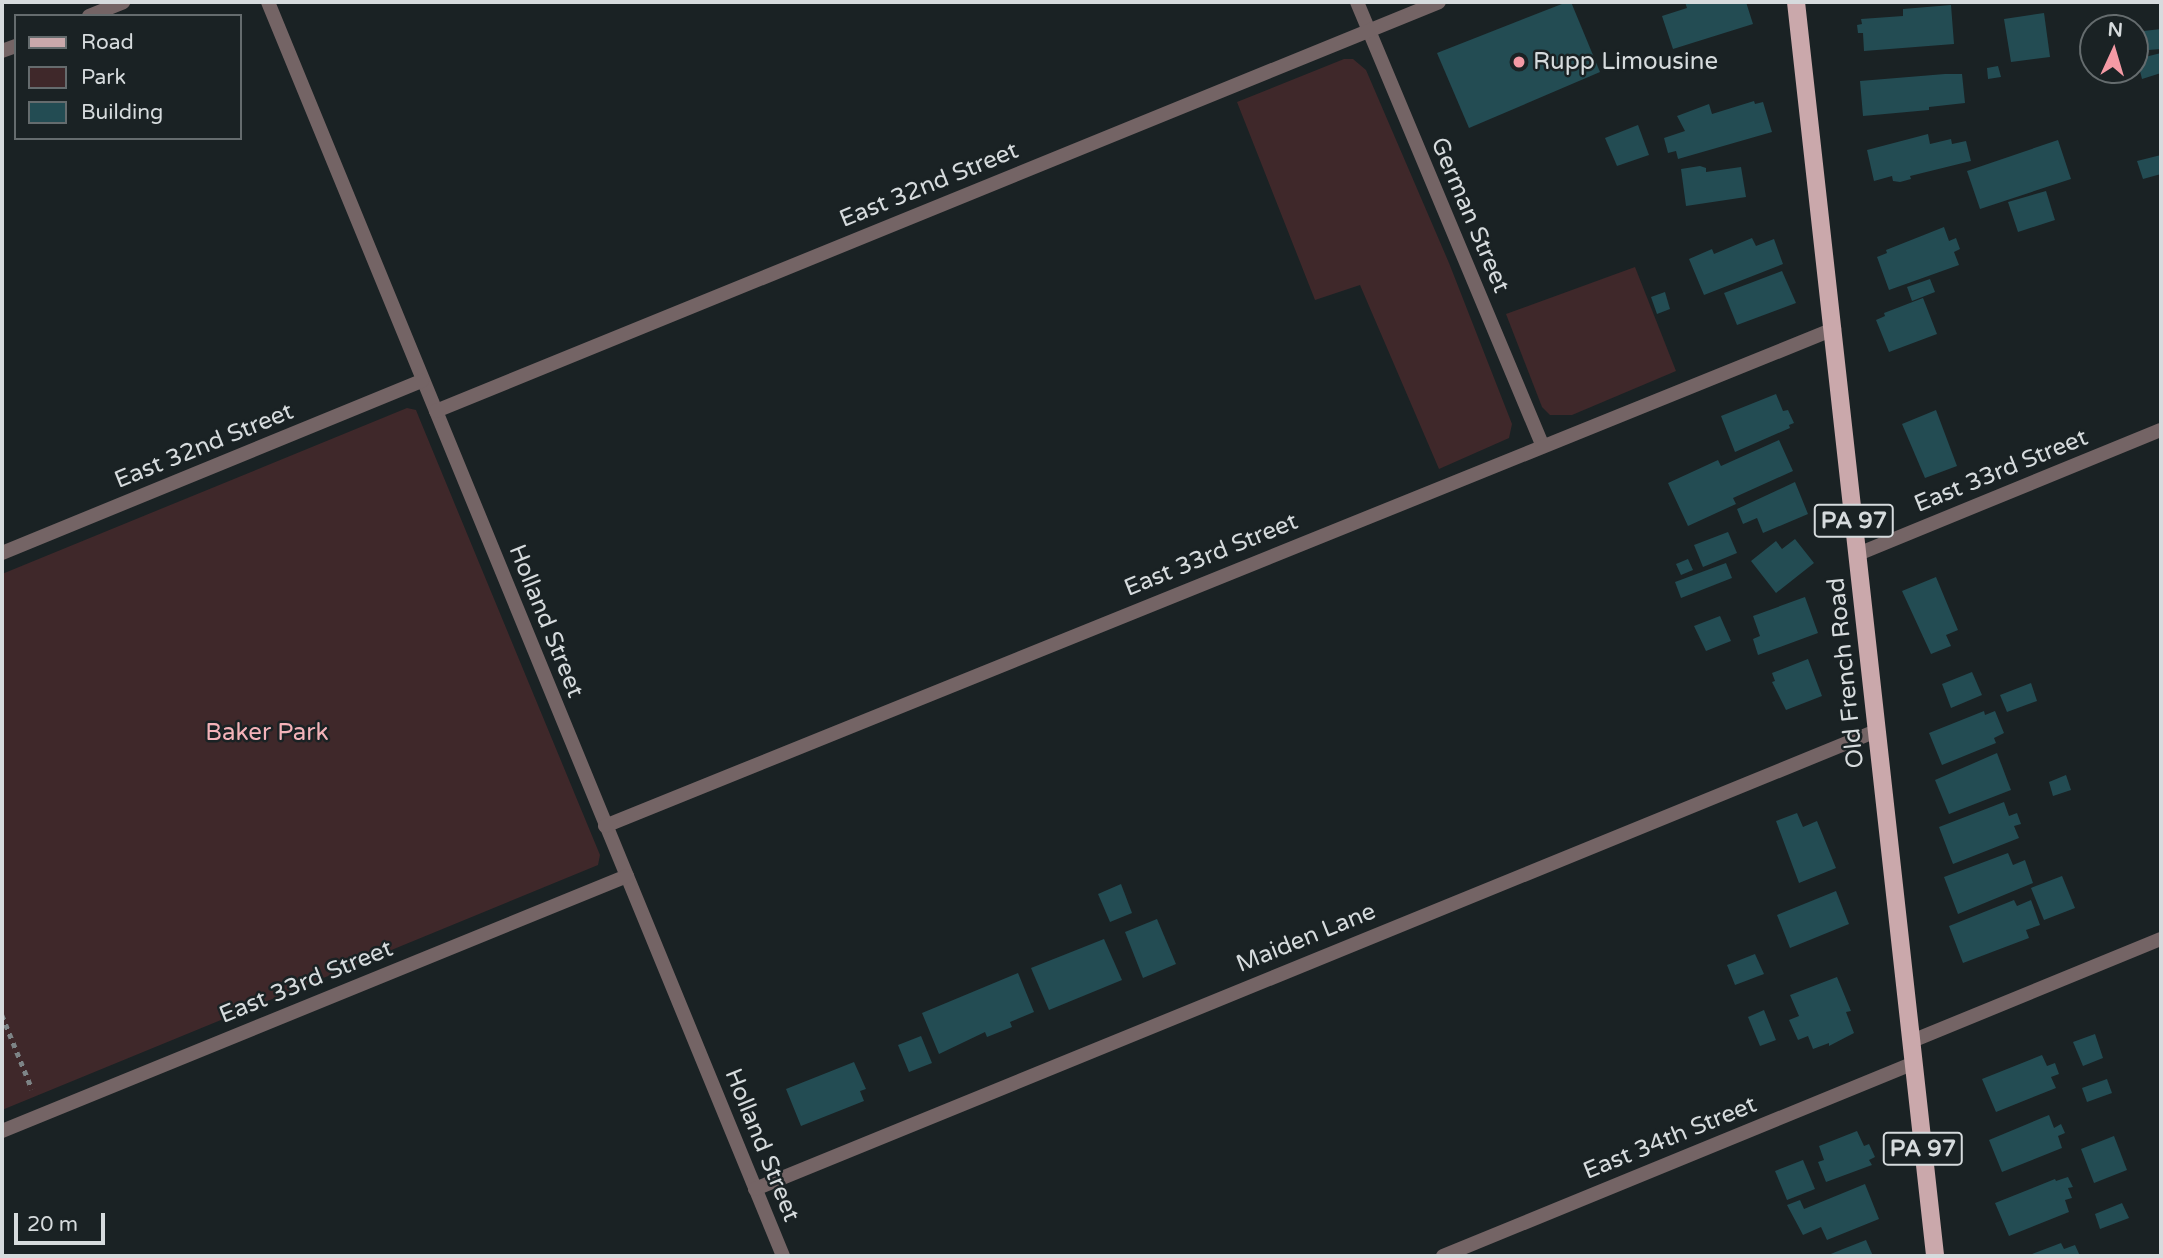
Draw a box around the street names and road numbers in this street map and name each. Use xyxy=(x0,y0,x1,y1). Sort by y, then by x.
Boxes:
street label: German Street xyxy=(1424,133,1516,297)
street label: East 32nd Street xyxy=(835,136,1023,234)
street label: East 32nd Street xyxy=(110,397,298,495)
street label: East 33rd Street xyxy=(1910,423,2092,519)
road number: PA 97 xyxy=(1814,502,1894,540)
street label: East 33rd Street xyxy=(1120,507,1302,603)
street label: Holland Street xyxy=(502,540,590,702)
street label: Old French Road xyxy=(1822,576,1870,770)
street label: Maiden Lane xyxy=(1232,897,1380,979)
street label: East 33rd Street xyxy=(215,934,397,1030)
street label: Holland Street xyxy=(718,1064,806,1226)
street label: East 34th Street xyxy=(1579,1090,1761,1186)
road number: PA 97 xyxy=(1883,1130,1963,1168)

